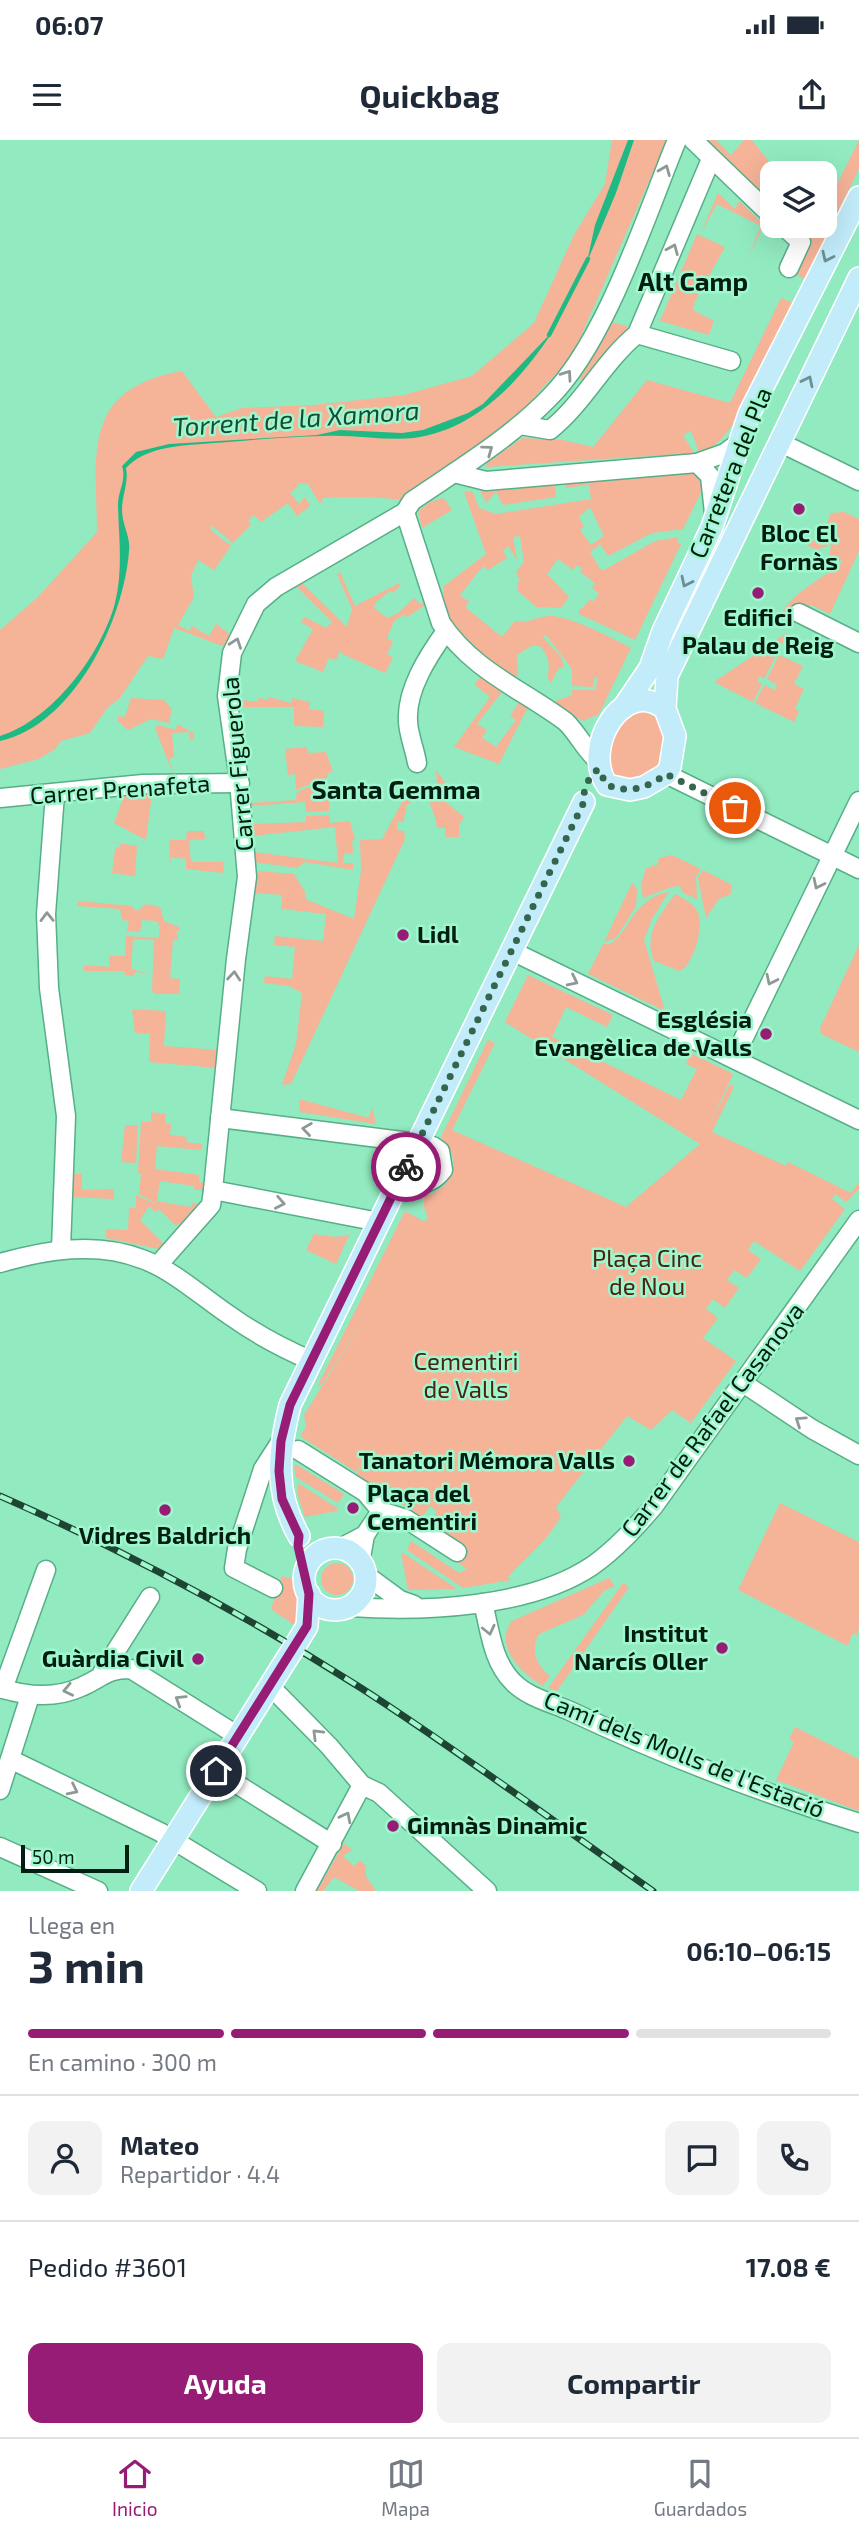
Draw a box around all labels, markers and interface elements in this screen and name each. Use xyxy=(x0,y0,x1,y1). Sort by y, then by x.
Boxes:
text: 06:07 xyxy=(35,9,104,40)
icon: menu xyxy=(28,76,66,114)
text: Quickbag xyxy=(360,76,499,114)
icon: share xyxy=(793,76,831,114)
map controls xyxy=(760,161,837,238)
button: layers xyxy=(760,161,837,238)
one-way arrow xyxy=(656,165,670,177)
one-way arrow xyxy=(665,243,679,256)
one-way arrow xyxy=(821,250,835,262)
district label: Alt Camp xyxy=(638,265,748,296)
one-way arrow xyxy=(559,370,571,383)
one-way arrow xyxy=(800,376,814,388)
street label: Carretera del Pla xyxy=(682,383,777,562)
water label: Torrent de la Xamora xyxy=(171,393,420,442)
one-way arrow xyxy=(480,445,493,458)
marker: Bloc El Fornàs xyxy=(791,501,807,517)
place label: Bloc El Fornàs xyxy=(760,518,838,575)
one-way arrow xyxy=(680,575,694,587)
marker: Edifici Palau de Reig xyxy=(750,585,766,601)
place label: Edifici Palau de Reig xyxy=(682,602,834,659)
one-way arrow xyxy=(228,637,242,649)
street label: Carrer Figuerola xyxy=(214,676,259,853)
street label: Carrer Prenafeta xyxy=(29,768,211,809)
district label: Santa Gemma xyxy=(312,773,480,804)
pin xyxy=(705,778,765,838)
icon: bag xyxy=(716,789,754,827)
one-way arrow xyxy=(813,877,827,889)
one-way arrow xyxy=(39,912,55,922)
place label: Lidl xyxy=(417,919,459,948)
marker: Lidl xyxy=(395,927,411,943)
one-way arrow xyxy=(226,970,241,981)
one-way arrow xyxy=(566,973,578,987)
one-way arrow xyxy=(766,973,780,985)
place label: Església Evangèlica de Valls xyxy=(534,1004,752,1061)
marker: Església Evangèlica de Valls xyxy=(758,1026,774,1042)
one-way arrow xyxy=(301,1121,313,1136)
courier xyxy=(371,1132,441,1202)
icon: bike xyxy=(387,1148,425,1186)
one-way arrow xyxy=(274,1194,286,1209)
park label: Plaça Cinc de Nou xyxy=(592,1243,702,1300)
street label: Carrer de Rafael Casanova xyxy=(614,1296,809,1542)
park label: Cementiri de Valls xyxy=(413,1346,519,1403)
one-way arrow xyxy=(795,1417,808,1429)
place label: Tanatori Mémora Valls xyxy=(359,1445,615,1474)
marker: Tanatori Mémora Valls xyxy=(621,1453,637,1469)
place label: Plaça del Cementiri xyxy=(367,1478,477,1535)
marker: Plaça del Cementiri xyxy=(345,1500,361,1516)
marker: Vidres Baldrich xyxy=(157,1502,173,1518)
place label: Vidres Baldrich xyxy=(79,1520,251,1549)
place label: Institut Narcís Oller xyxy=(574,1618,709,1675)
one-way arrow xyxy=(481,1624,496,1636)
marker: Institut Narcís Oller xyxy=(714,1640,730,1656)
place label: Guàrdia Civil xyxy=(42,1643,184,1672)
marker: Guàrdia Civil xyxy=(190,1651,206,1667)
one-way arrow xyxy=(62,1682,74,1697)
street label: Camí dels Molls de l'Estació xyxy=(540,1684,829,1823)
one-way arrow xyxy=(175,1695,188,1708)
one-way arrow xyxy=(313,1729,326,1742)
pin xyxy=(186,1741,246,1801)
icon: home xyxy=(197,1752,235,1790)
one-way arrow xyxy=(66,1782,78,1796)
place label: Gimnàs Dinamic xyxy=(407,1810,587,1839)
one-way arrow xyxy=(337,1812,351,1824)
marker: Gimnàs Dinamic xyxy=(385,1818,401,1834)
scale bar xyxy=(21,1842,130,1874)
text: 50 m xyxy=(32,1845,75,1868)
text: Llega en xyxy=(28,1911,115,1939)
text: 06:10–06:15 xyxy=(686,1935,831,1966)
text: 3 min xyxy=(28,1937,145,1992)
text: En camino · 300 m xyxy=(28,2048,217,2076)
button: person xyxy=(28,2121,102,2195)
button: chat xyxy=(665,2121,739,2195)
button: phone xyxy=(757,2121,831,2195)
text: Mateo xyxy=(120,2129,199,2160)
text: Repartidor · 4.4 xyxy=(120,2160,280,2188)
text: Pedido #3601 xyxy=(28,2251,187,2282)
text: 17.08 € xyxy=(746,2251,831,2282)
button: Ayuda xyxy=(28,2343,423,2423)
button: Compartir xyxy=(437,2343,831,2423)
tab: Inicio xyxy=(112,2455,157,2520)
tab: Mapa xyxy=(381,2455,430,2520)
tab: Guardados xyxy=(654,2455,747,2520)

